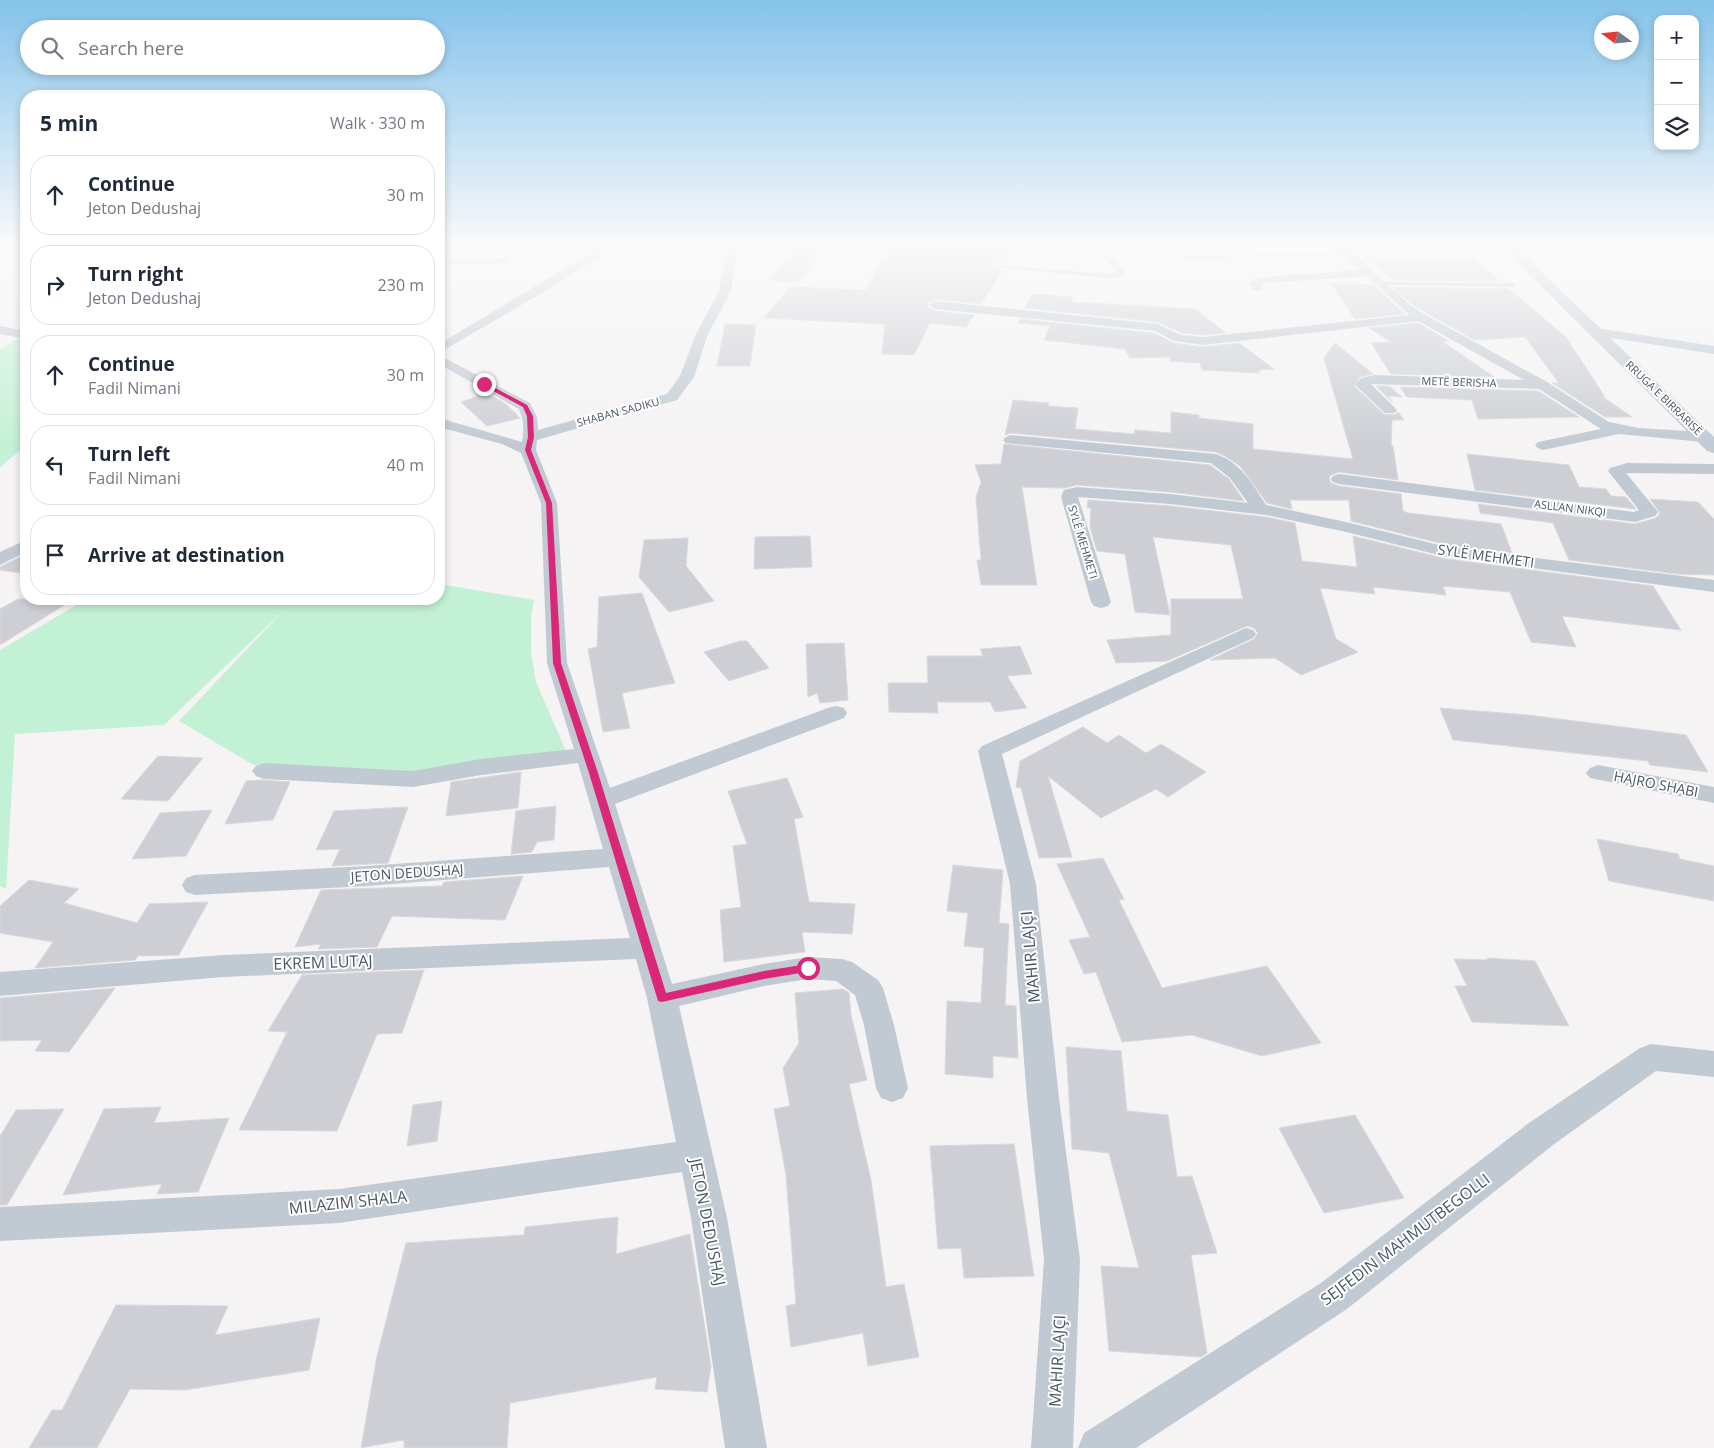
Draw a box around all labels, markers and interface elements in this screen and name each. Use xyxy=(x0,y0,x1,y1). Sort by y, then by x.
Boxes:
north arrow xyxy=(1594,15,1639,60)
map controls xyxy=(1654,15,1699,150)
button: + xyxy=(1654,15,1699,60)
search box xyxy=(20,20,445,75)
icon: search xyxy=(38,34,66,62)
text: Search here xyxy=(78,35,184,61)
button: − xyxy=(1654,60,1699,105)
button: layers xyxy=(1654,105,1699,150)
text: 5 min xyxy=(40,109,98,137)
text: Walk · 330 m xyxy=(330,112,425,134)
text: Continue xyxy=(88,171,175,197)
icon: ahead xyxy=(41,181,69,209)
text: 30 m xyxy=(387,184,424,206)
text: Jeton Dedushaj xyxy=(88,197,201,219)
text: Turn right xyxy=(88,261,183,287)
icon: right xyxy=(41,271,69,299)
text: 230 m xyxy=(378,274,424,296)
text: Jeton Dedushaj xyxy=(88,287,201,309)
text: Continue xyxy=(88,351,175,377)
street label: RRUGA E BIRRARISË xyxy=(1623,357,1706,438)
icon: ahead xyxy=(41,361,69,389)
text: 30 m xyxy=(387,364,424,386)
route end xyxy=(473,373,496,396)
street label: METË BERISHA xyxy=(1421,373,1497,390)
text: Fadil Nimani xyxy=(88,377,181,399)
street label: SHABAN SADIKU xyxy=(575,393,661,430)
text: Turn left xyxy=(88,441,170,467)
icon: left xyxy=(41,451,69,479)
text: 40 m xyxy=(387,454,424,476)
text: Fadil Nimani xyxy=(88,467,181,489)
street label: ASLLAN NIKQI xyxy=(1533,496,1607,519)
street label: SYLË MEHMETI xyxy=(1065,503,1102,580)
street label: SYLË MEHMETI xyxy=(1437,539,1535,572)
icon: arrive xyxy=(41,541,69,569)
text: Arrive at destination xyxy=(88,542,285,568)
street label: HAJRO SHABI xyxy=(1612,766,1700,801)
street label: JETON DEDUSHAJ xyxy=(348,859,464,886)
street label: MAHIR LAJÇI xyxy=(1015,910,1045,1004)
street label: EKREM LUTAJ xyxy=(273,949,373,975)
route start xyxy=(797,957,820,980)
street label: JETON DEDUSHAJ xyxy=(684,1154,731,1288)
street label: SEJFEDIN MAHMUTBEGOLLI xyxy=(1316,1168,1494,1310)
street label: MILAZIM SHALA xyxy=(288,1185,409,1219)
street label: MAHIR LAJÇI xyxy=(1044,1314,1070,1408)

